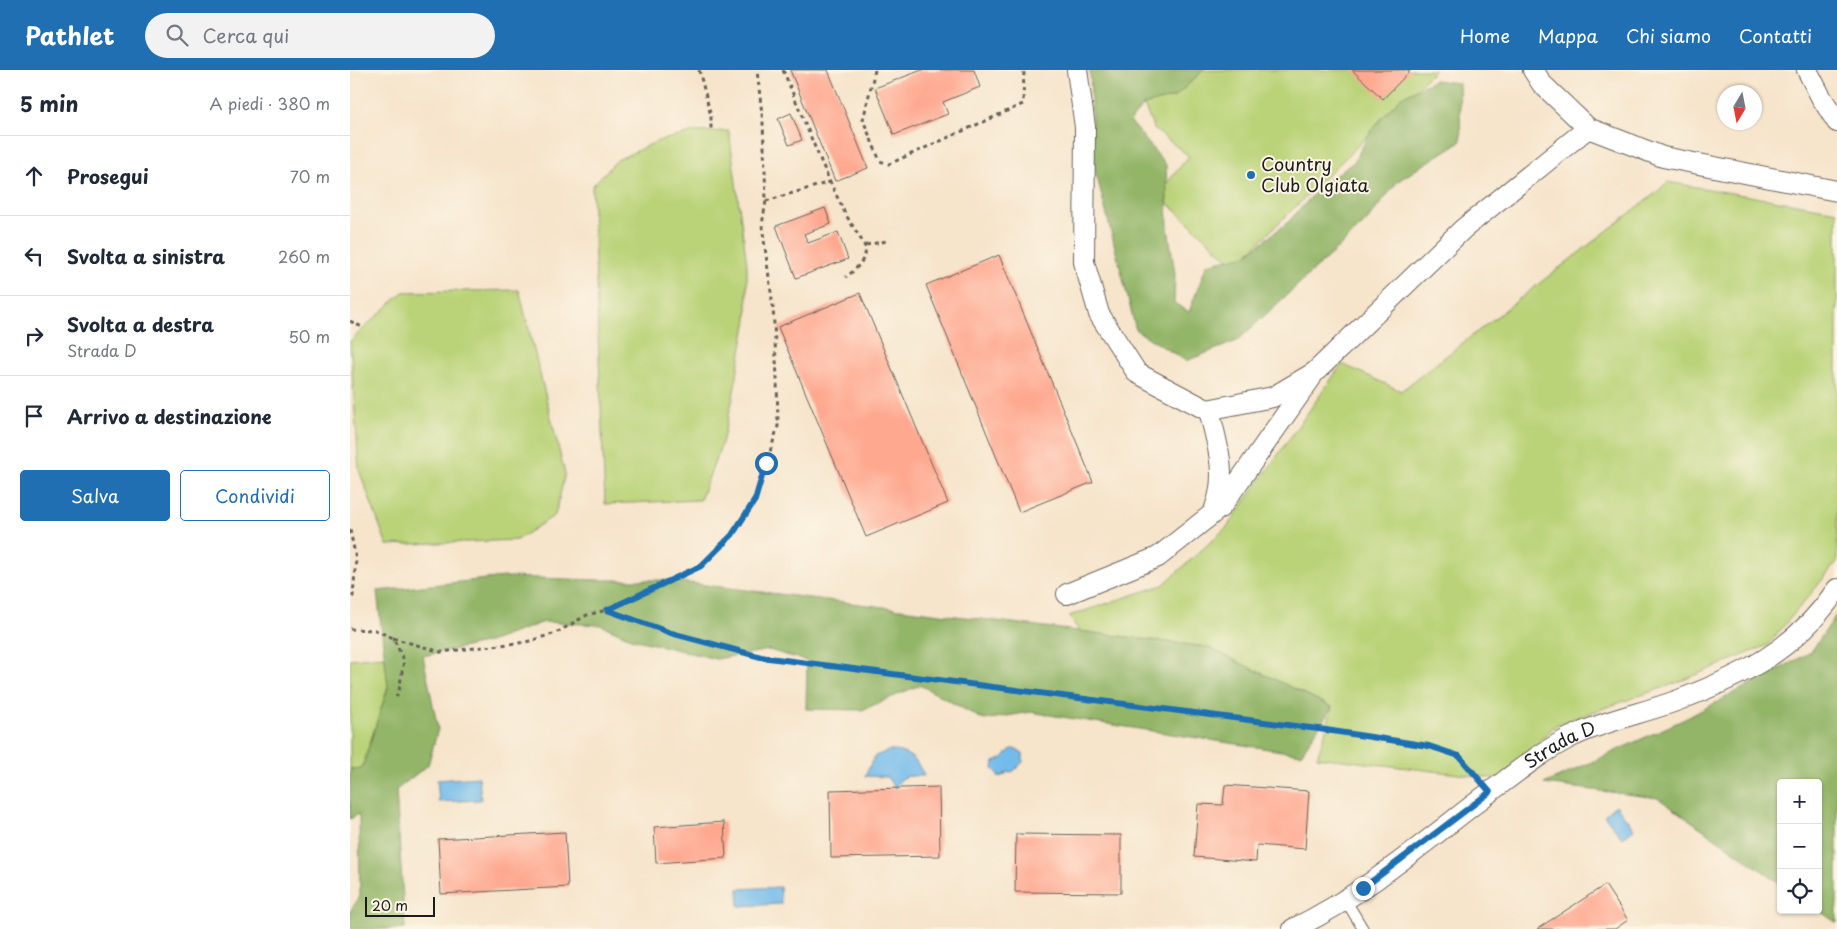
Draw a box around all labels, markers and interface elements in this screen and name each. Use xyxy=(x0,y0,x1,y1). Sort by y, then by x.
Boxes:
search box xyxy=(145,13,495,58)
text: Pathlet xyxy=(25,17,115,53)
icon: search xyxy=(163,21,191,49)
text: Cerca qui xyxy=(203,21,289,49)
text: Home xyxy=(1460,22,1510,49)
text: Mappa xyxy=(1538,22,1598,49)
text: Chi siamo xyxy=(1626,22,1711,49)
text: Contatti xyxy=(1739,22,1812,49)
north arrow xyxy=(1717,85,1762,130)
text: 5 min xyxy=(20,87,78,119)
text: A piedi · 380 m xyxy=(209,91,330,115)
place label: Country Club Olgiata xyxy=(1261,150,1370,198)
icon: ahead xyxy=(20,162,48,190)
text: Prosegui xyxy=(67,162,149,190)
text: 70 m xyxy=(290,164,330,188)
marker: Country Club Olgiata xyxy=(1245,169,1257,181)
icon: left xyxy=(20,242,48,270)
text: Svolta a sinistra xyxy=(67,242,225,270)
text: 260 m xyxy=(278,244,330,268)
text: Svolta a destra xyxy=(67,310,214,338)
icon: right xyxy=(20,322,48,350)
text: 50 m xyxy=(289,324,330,348)
text: Strada D xyxy=(67,338,137,362)
icon: arrive xyxy=(20,402,48,430)
text: Arrivo a destinazione xyxy=(67,402,272,430)
route start xyxy=(755,452,778,475)
button: Salva xyxy=(20,470,170,521)
button: Condividi xyxy=(180,470,330,521)
street label: Strada D xyxy=(1518,713,1599,775)
map controls xyxy=(1777,779,1822,914)
button: + xyxy=(1777,779,1822,824)
button: − xyxy=(1777,824,1822,869)
button: locate xyxy=(1777,869,1822,914)
route end xyxy=(1352,877,1375,900)
scale bar xyxy=(365,894,435,917)
text: 20 m xyxy=(372,895,408,916)

